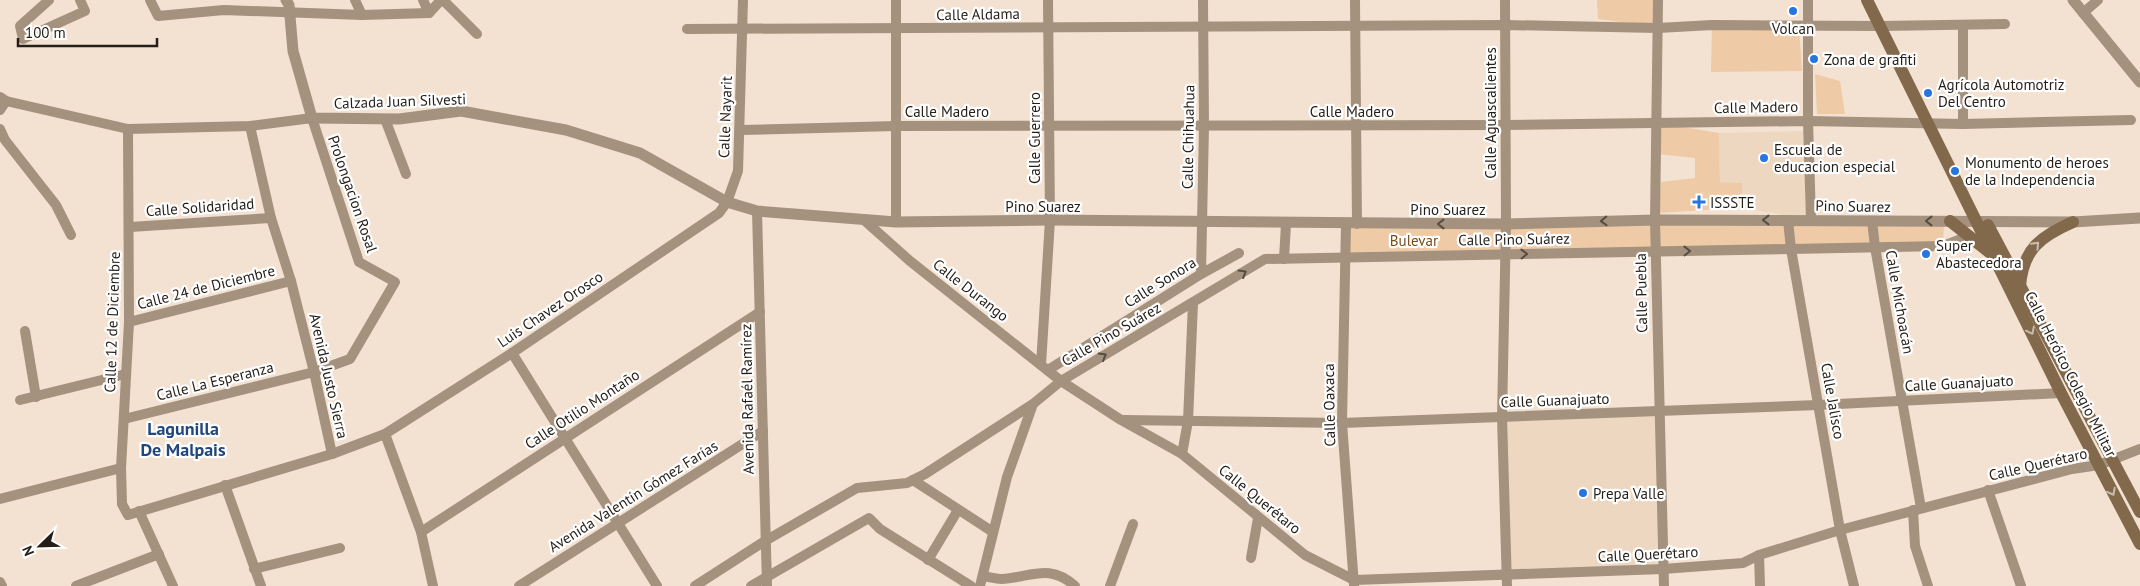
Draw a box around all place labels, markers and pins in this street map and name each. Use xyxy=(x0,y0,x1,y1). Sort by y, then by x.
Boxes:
marker: Volcan xyxy=(1787,5,1799,17)
place label: Volcan xyxy=(1771,19,1814,38)
place label: Zona de grafiti xyxy=(1824,50,1917,69)
marker: Zona de grafiti xyxy=(1808,53,1820,65)
place label: Agrícola Automotriz Del Centro xyxy=(1938,75,2065,111)
marker: Agrícola Automotriz Del Centro xyxy=(1922,87,1934,99)
place label: Escuela de educacion especial xyxy=(1774,140,1896,176)
marker: Escuela de educacion especial xyxy=(1758,152,1770,164)
place label: Monumento de heroes de la Independencia xyxy=(1965,153,2109,189)
marker: Monumento de heroes de la Independencia xyxy=(1949,165,1961,177)
place label: ISSSTE xyxy=(1710,193,1755,212)
marker: ISSSTE xyxy=(1692,195,1706,209)
place label: Super Abastecedora xyxy=(1936,236,2022,272)
marker: Super Abastecedora xyxy=(1920,248,1932,260)
place label: Prepa Valle xyxy=(1593,484,1664,503)
marker: Prepa Valle xyxy=(1577,487,1589,499)

